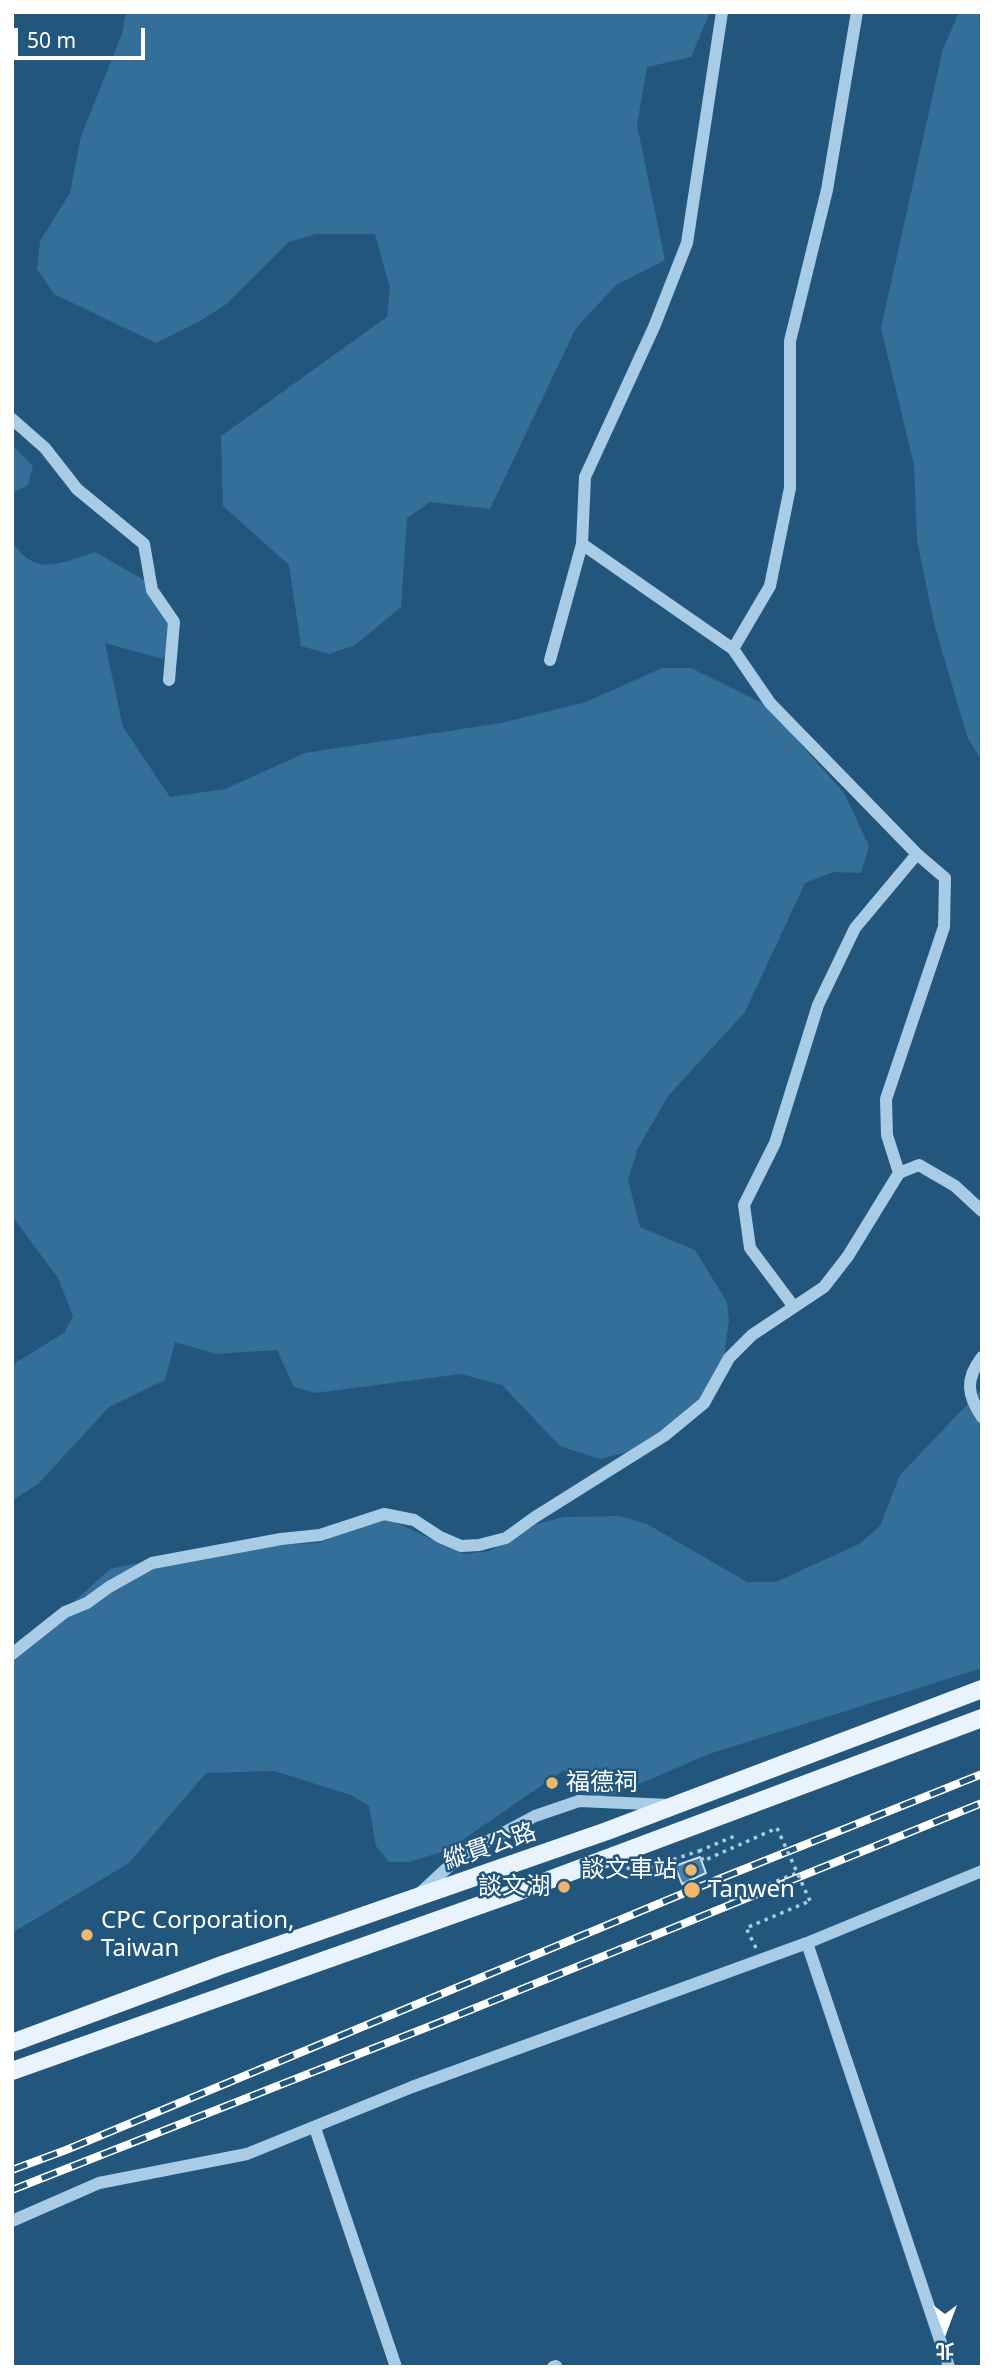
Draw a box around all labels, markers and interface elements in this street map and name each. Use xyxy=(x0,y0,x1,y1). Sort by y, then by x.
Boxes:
scale bar xyxy=(18,14,149,58)
text: 50 m xyxy=(27,26,76,54)
place label: 福德祠 xyxy=(566,1769,638,1797)
marker: 福德祠 xyxy=(544,1775,560,1791)
street label: 縱貫公路 xyxy=(440,1818,540,1876)
place label: 談文車站 xyxy=(581,1856,677,1884)
marker: 談文車站 xyxy=(683,1862,699,1878)
place label: 談文湖 xyxy=(478,1873,550,1901)
place label: Tanwen xyxy=(708,1876,795,1904)
marker: 談文湖 xyxy=(556,1879,572,1895)
marker: Tanwen xyxy=(682,1880,702,1900)
place label: CPC Corporation, Taiwan xyxy=(101,1907,295,1963)
marker: CPC Corporation, Taiwan xyxy=(79,1927,95,1943)
north arrow xyxy=(910,2295,980,2365)
text: 北 xyxy=(936,2338,955,2364)

